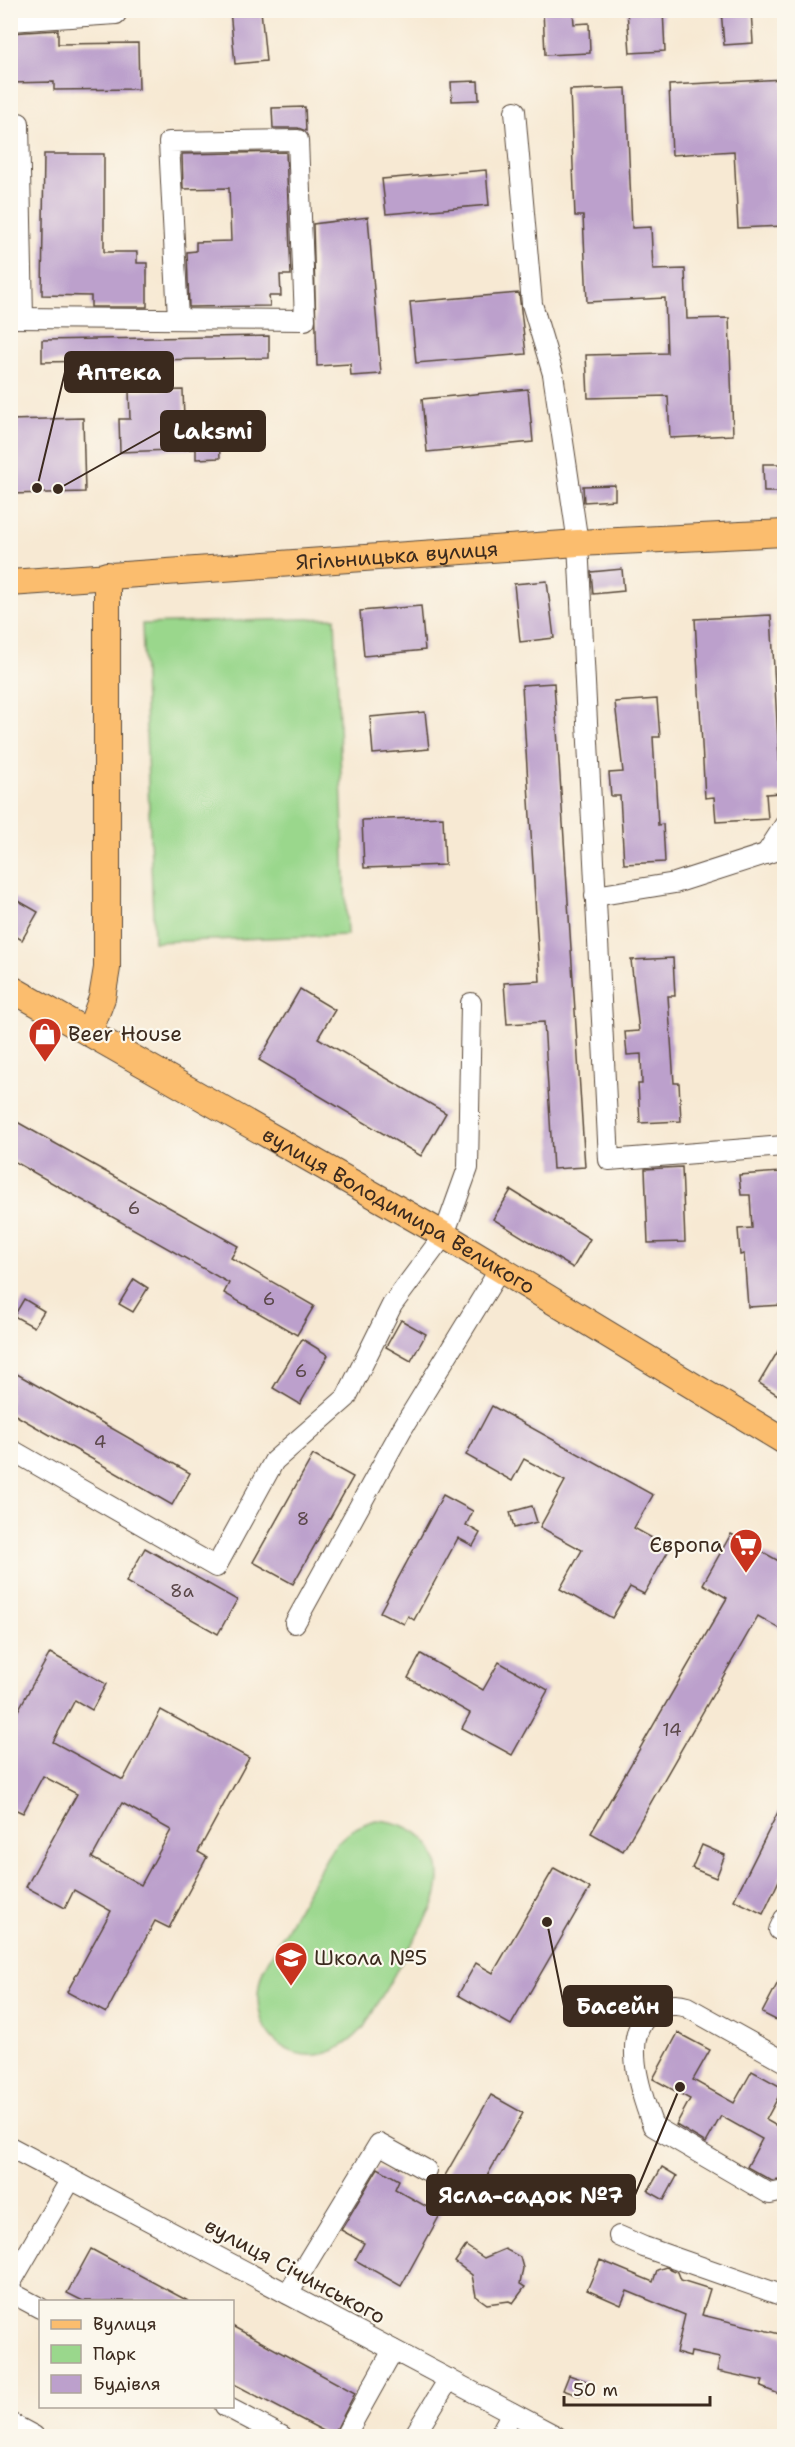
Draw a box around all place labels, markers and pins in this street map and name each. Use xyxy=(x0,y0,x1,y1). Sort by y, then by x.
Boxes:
callout: Аптека xyxy=(65,352,173,392)
callout: Laksmi xyxy=(161,411,265,451)
shop icon: Beer House xyxy=(27,1016,63,1063)
place label: Beer House xyxy=(68,1020,182,1048)
supermarket icon: Європа xyxy=(728,1527,764,1574)
place label: Європа xyxy=(649,1531,723,1559)
school or university icon: Школа №5 xyxy=(273,1940,309,1987)
place label: Школа №5 xyxy=(314,1944,427,1972)
callout: Басейн xyxy=(564,1986,672,2026)
callout: Ясла-садок №7 xyxy=(427,2175,635,2215)

